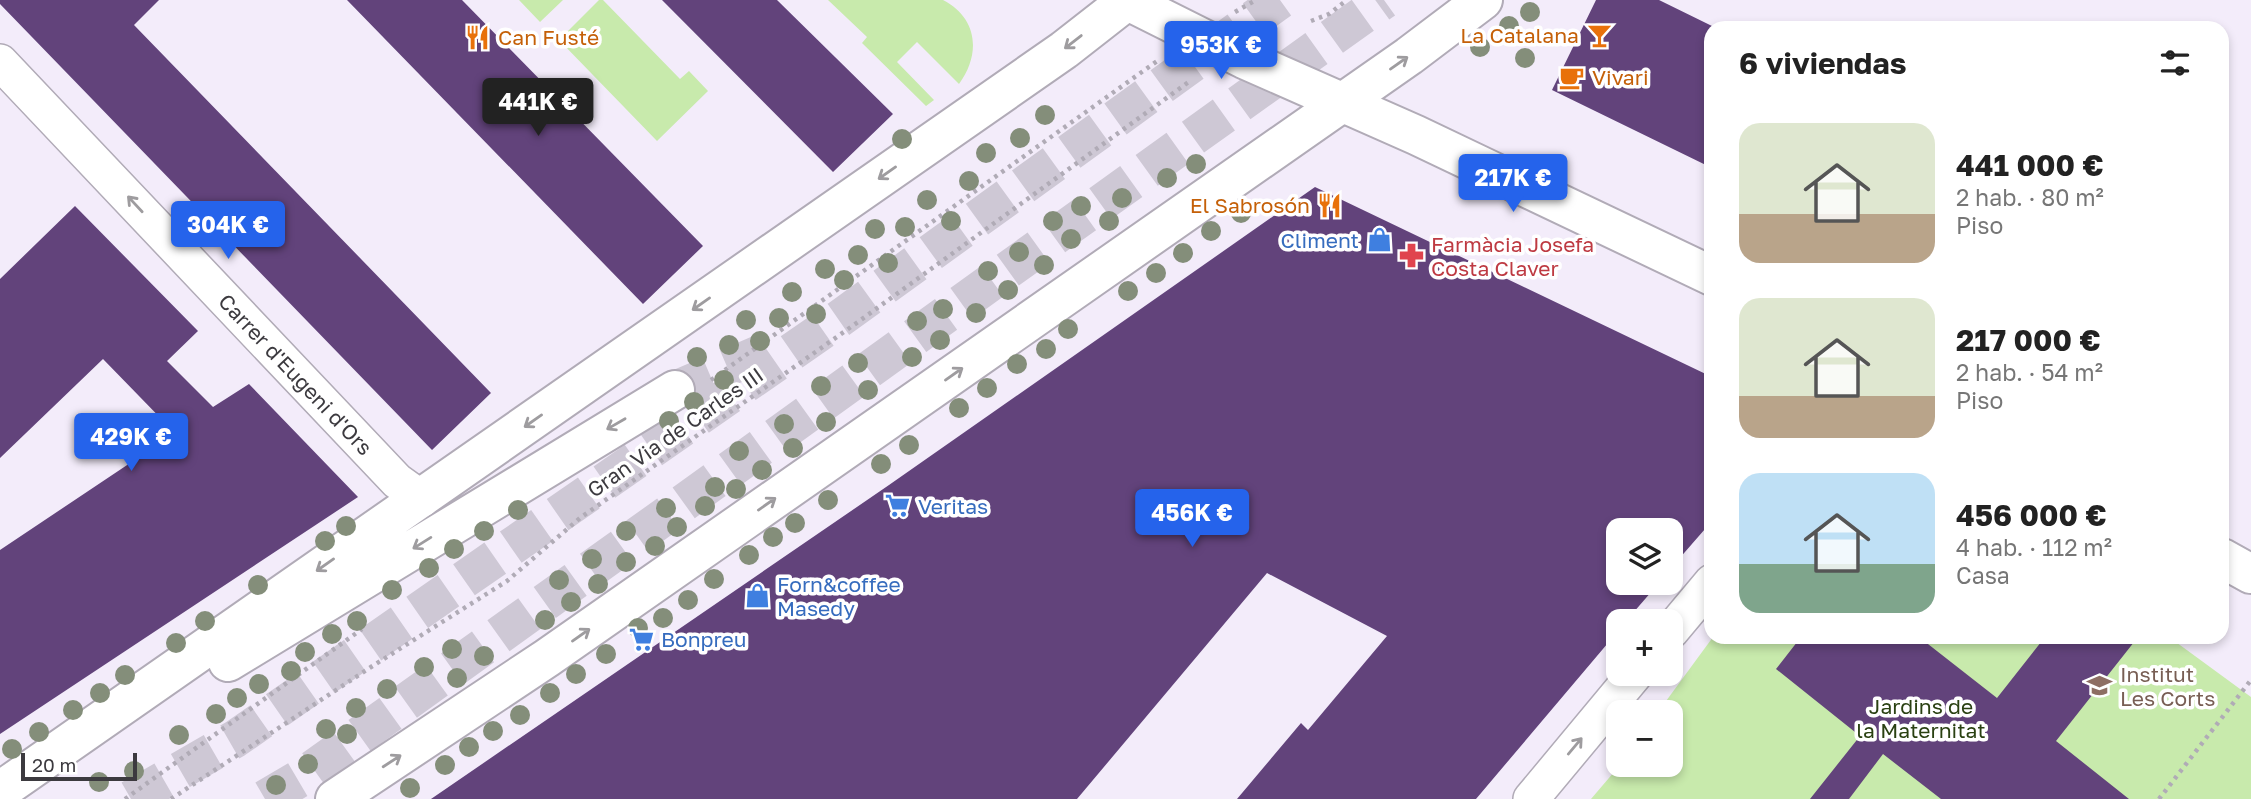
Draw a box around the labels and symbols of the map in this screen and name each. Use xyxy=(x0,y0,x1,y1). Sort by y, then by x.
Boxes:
bar icon: La Catalana xyxy=(1585,21,1613,49)
pin: 953K € xyxy=(1164,22,1278,81)
place label: La Catalana xyxy=(1460,22,1579,48)
restaurant icon: Can Fusté xyxy=(464,23,492,51)
place label: Can Fusté xyxy=(498,24,599,50)
one-way arrow xyxy=(1064,35,1083,50)
one-way arrow xyxy=(1389,56,1408,70)
cafe icon: Vivari xyxy=(1558,63,1586,91)
place label: Vivari xyxy=(1592,64,1649,90)
pin: 441K € xyxy=(481,78,595,138)
pin: 217K € xyxy=(1456,154,1570,214)
one-way arrow xyxy=(878,166,897,180)
restaurant icon: El Sabrosón xyxy=(1316,191,1344,219)
place label: El Sabrosón xyxy=(1190,192,1310,218)
one-way arrow xyxy=(127,196,144,213)
pin: 304K € xyxy=(171,202,285,261)
shop icon: Climent xyxy=(1365,226,1393,254)
place label: Climent xyxy=(1281,227,1359,253)
place label: Farmàcia Josefa Costa Claver xyxy=(1431,231,1594,281)
pharmacy icon: Farmàcia Josefa Costa Claver xyxy=(1397,242,1425,270)
street label: Carrer d'Eugeni d'Ors xyxy=(213,288,378,460)
one-way arrow xyxy=(692,297,711,311)
street label: Gran Via de Carles III xyxy=(582,361,768,503)
one-way arrow xyxy=(944,366,963,381)
pin: 429K € xyxy=(74,414,188,473)
one-way arrow xyxy=(524,414,543,428)
one-way arrow xyxy=(607,417,627,431)
pin: 456K € xyxy=(1135,490,1249,549)
supermarket icon: Veritas xyxy=(884,492,912,520)
place label: Veritas xyxy=(918,493,988,519)
one-way arrow xyxy=(757,497,776,511)
one-way arrow xyxy=(413,536,433,550)
one-way arrow xyxy=(316,558,335,573)
place label: Forn&coffee Masedy xyxy=(777,571,901,621)
shop icon: Forn&coffee Masedy xyxy=(743,582,771,610)
supermarket icon: Bonpreu xyxy=(627,625,655,653)
place label: Bonpreu xyxy=(661,626,746,652)
one-way arrow xyxy=(571,628,590,642)
place label: Institut Les Corts xyxy=(2120,661,2215,711)
school or university icon: Institut Les Corts xyxy=(2086,672,2114,700)
park label: Jardins de la Maternitat xyxy=(1856,693,1986,743)
one-way arrow xyxy=(1567,738,1583,756)
scale bar xyxy=(21,750,136,782)
one-way arrow xyxy=(382,754,401,769)

